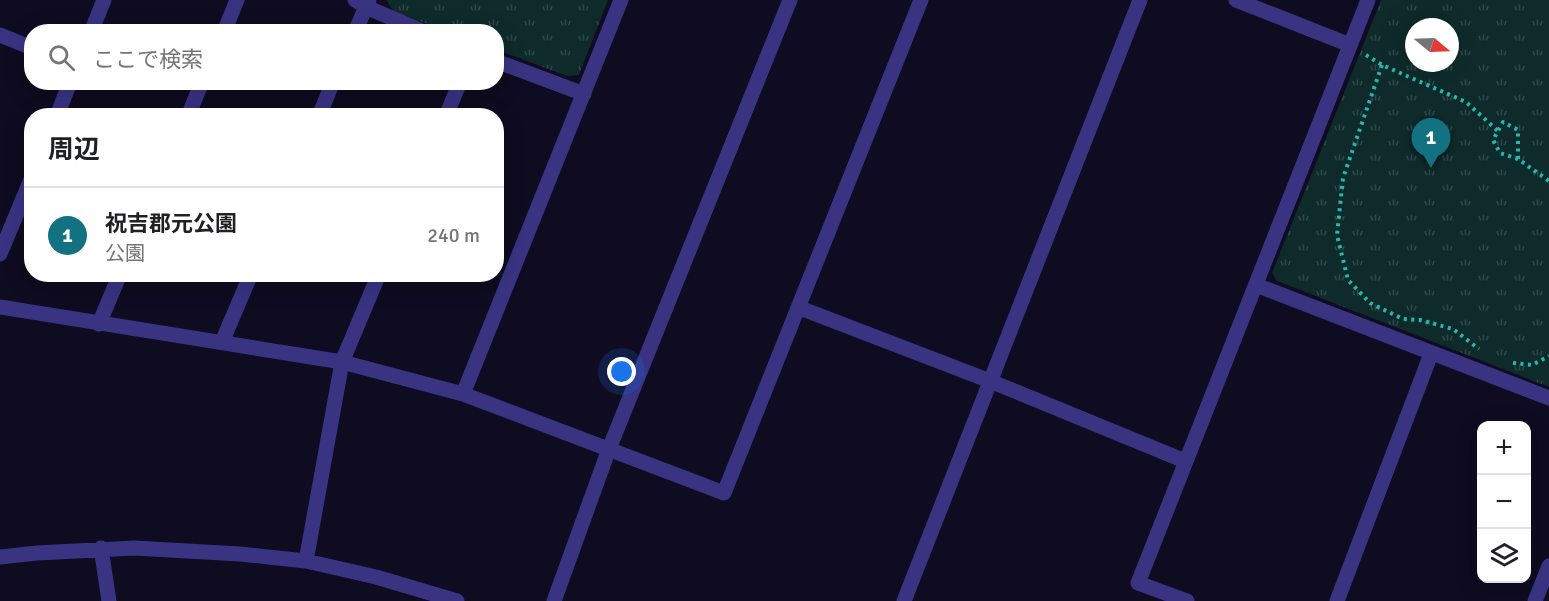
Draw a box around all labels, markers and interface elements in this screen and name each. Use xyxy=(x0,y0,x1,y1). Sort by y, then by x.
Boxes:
north arrow xyxy=(1405,18,1459,72)
search box xyxy=(24,24,504,90)
icon: search xyxy=(45,41,78,74)
text: ここで検索 xyxy=(93,46,203,73)
pin: 1 xyxy=(1412,118,1450,168)
text: 周辺 xyxy=(48,134,100,166)
text: 祝吉郡元公園 xyxy=(105,210,237,237)
text: 1 xyxy=(62,223,73,248)
text: 240 m xyxy=(427,223,480,248)
text: 公園 xyxy=(105,241,145,266)
your location xyxy=(607,357,636,386)
map controls xyxy=(1477,421,1531,583)
button: + xyxy=(1477,421,1531,475)
button: − xyxy=(1477,475,1531,529)
button: layers xyxy=(1477,529,1531,583)

